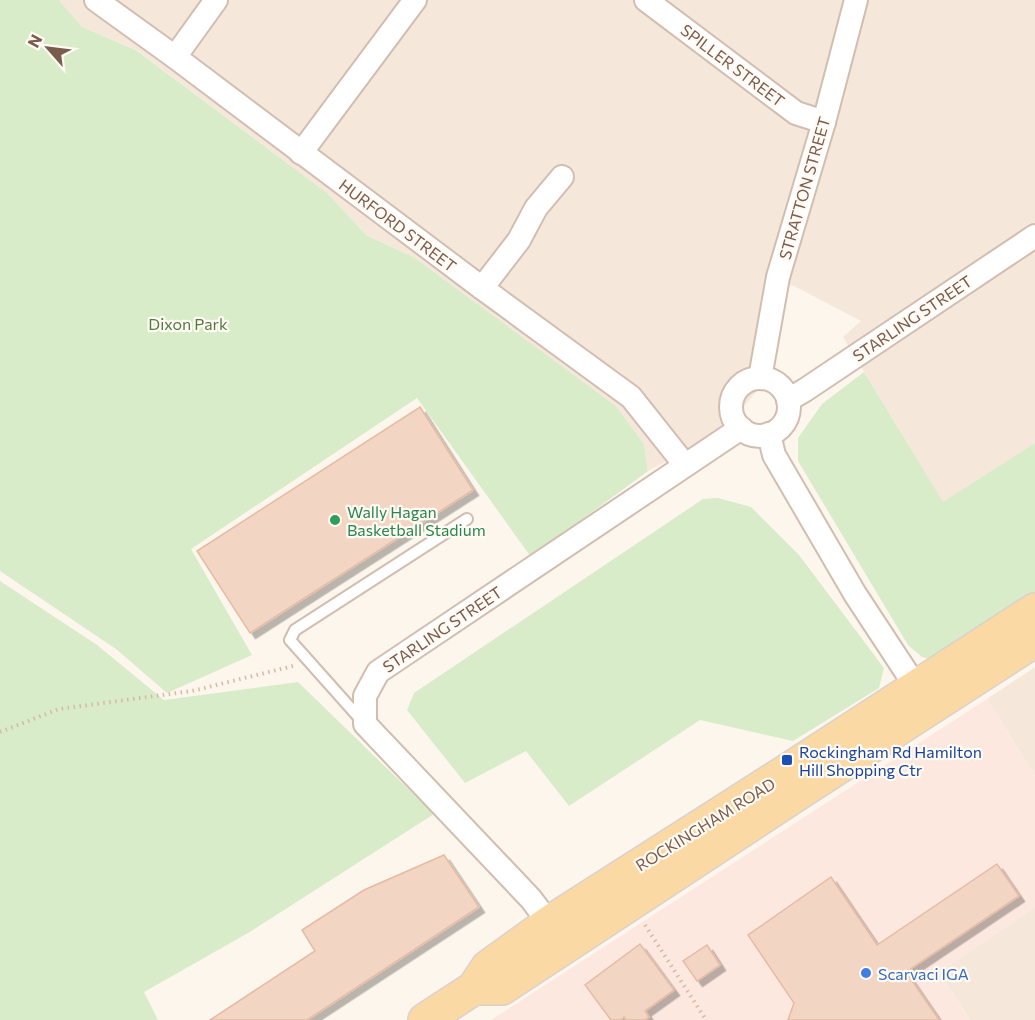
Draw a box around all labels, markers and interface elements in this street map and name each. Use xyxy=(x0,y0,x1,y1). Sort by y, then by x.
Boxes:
north arrow xyxy=(18,18,78,78)
street label: SPILLER STREET xyxy=(677,20,789,110)
text: N xyxy=(23,31,46,50)
street label: STRATTON STREET xyxy=(775,115,833,261)
street label: HURFORD STREET xyxy=(336,175,460,275)
street label: STARLING STREET xyxy=(849,271,975,365)
park label: Dixon Park xyxy=(148,314,228,333)
place label: Wally Hagan Basketball Stadium xyxy=(347,502,486,539)
marker: Wally Hagan Basketball Stadium xyxy=(328,513,342,527)
street label: STARLING STREET xyxy=(379,582,505,676)
place label: Rockingham Rd Hamilton Hill Shopping Ctr xyxy=(799,742,982,779)
marker: Rockingham Rd Hamilton Hill Shopping Ctr xyxy=(780,753,794,767)
street label: ROCKINGHAM ROAD xyxy=(632,773,778,875)
place label: Scarvaci IGA xyxy=(878,964,969,983)
marker: Scarvaci IGA xyxy=(859,966,873,980)

